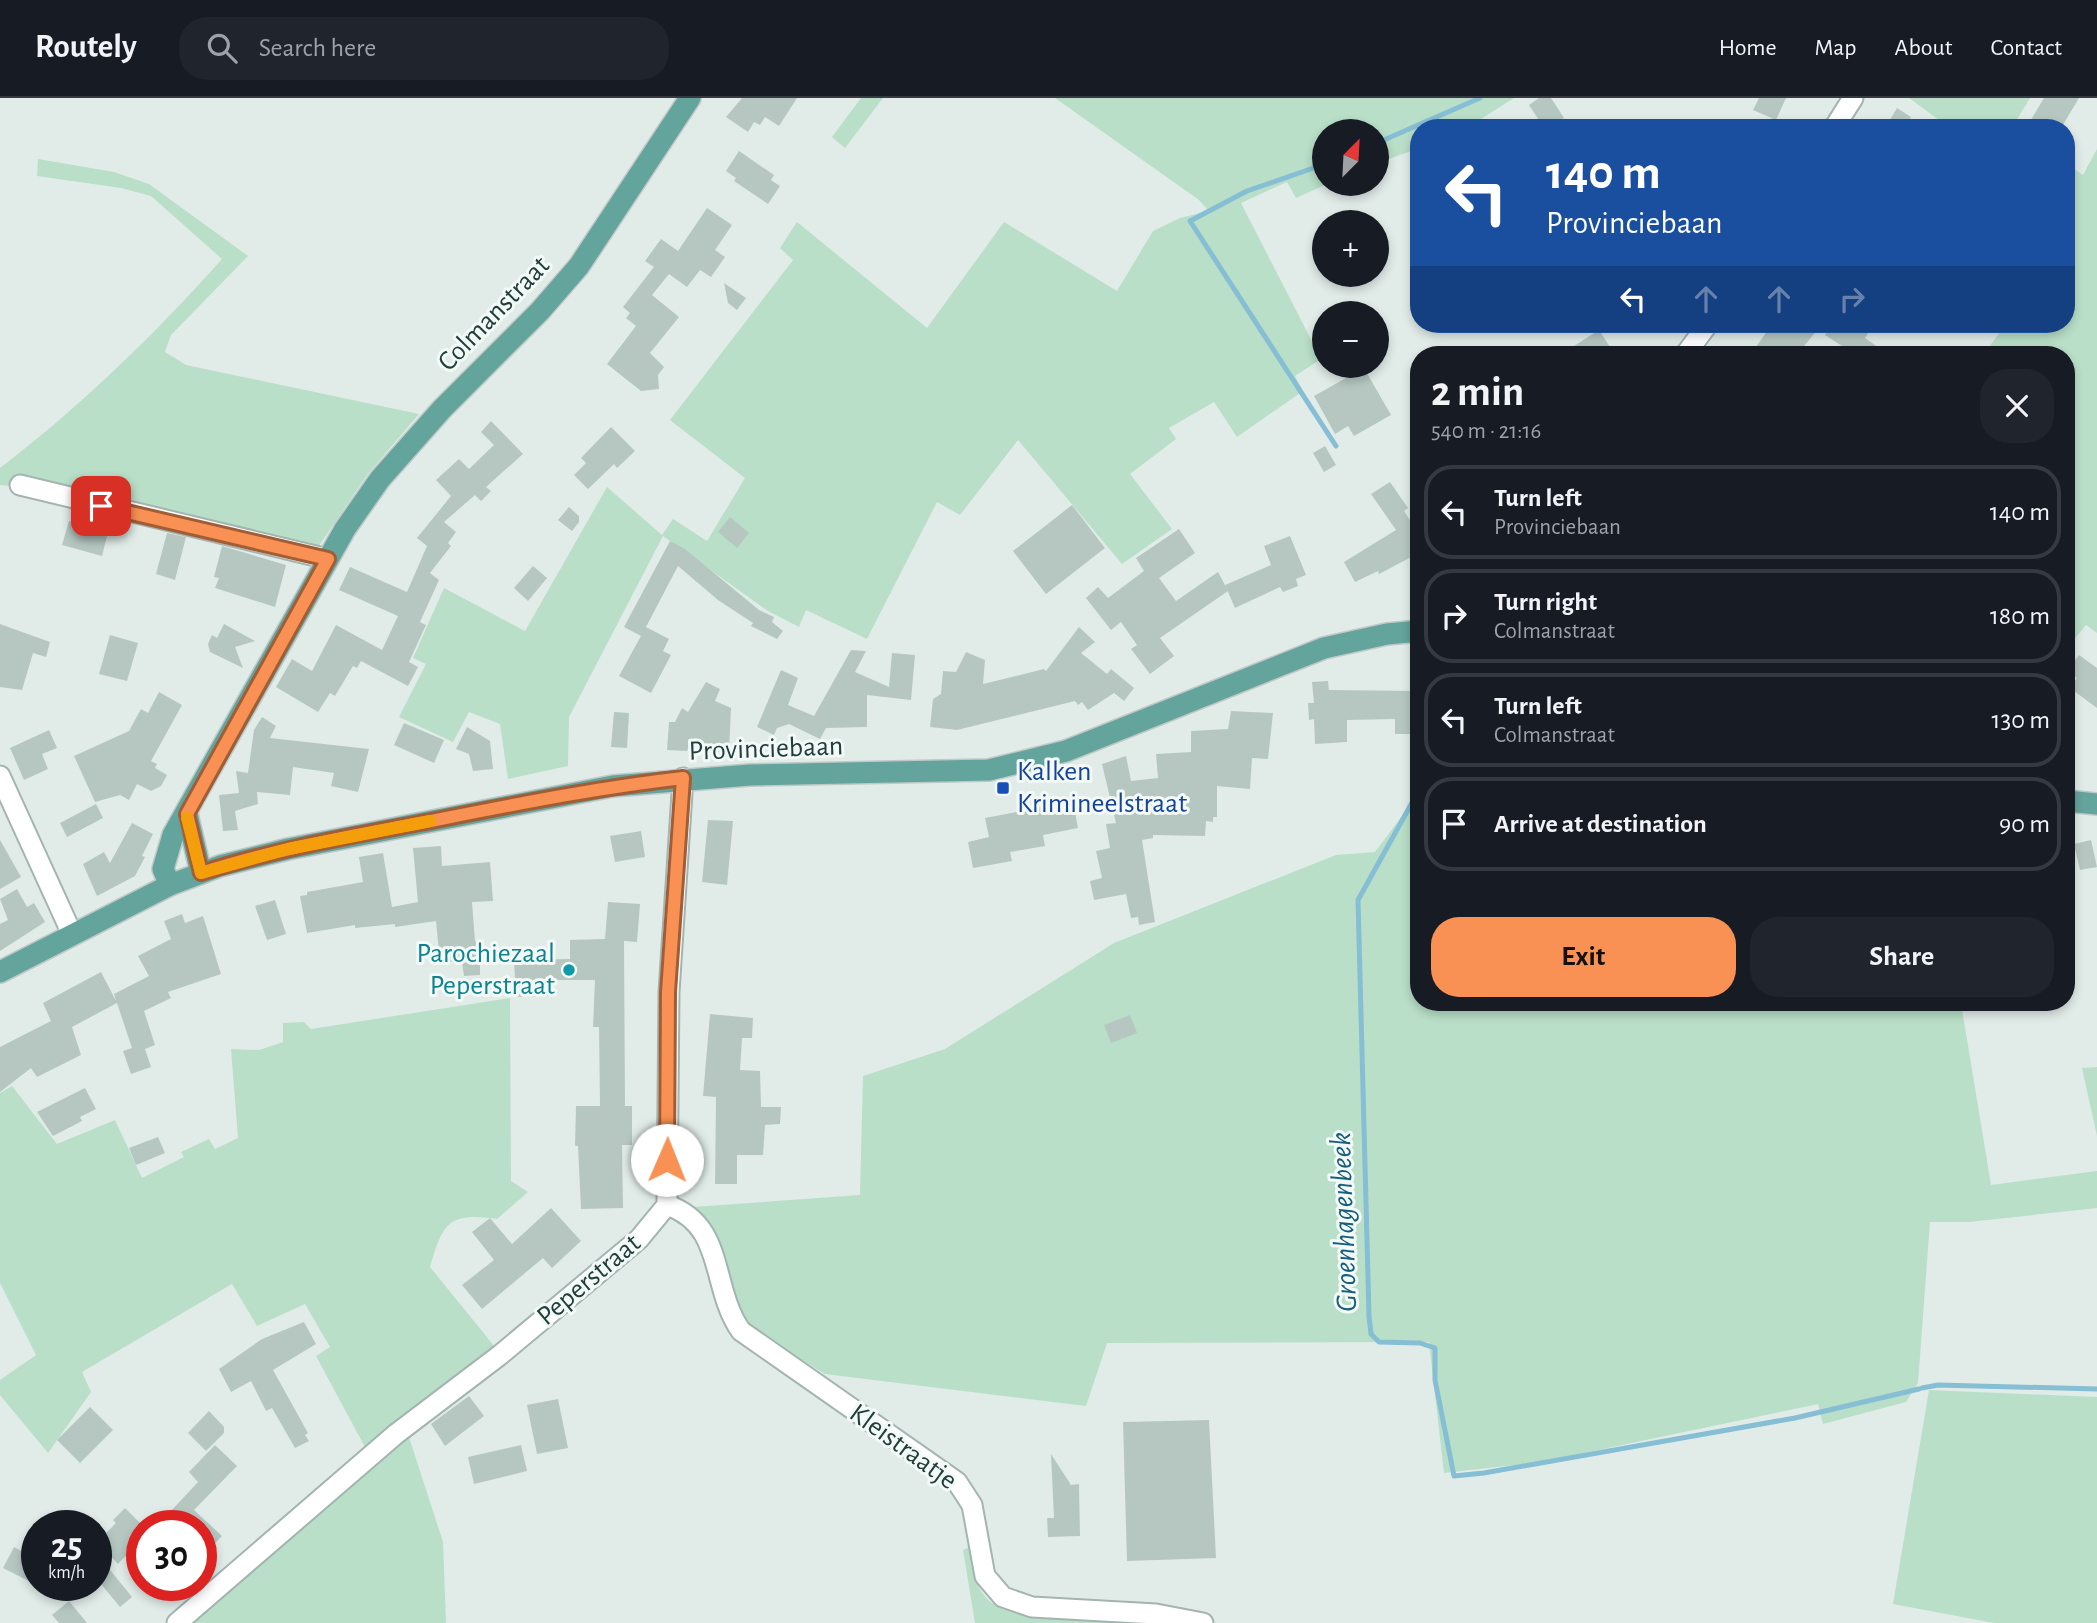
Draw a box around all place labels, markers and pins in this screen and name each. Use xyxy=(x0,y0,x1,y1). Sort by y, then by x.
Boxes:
pin xyxy=(71,476,131,536)
place label: Kalken Krimineelstraat xyxy=(1017,758,1187,818)
marker: Kalken Krimineelstraat xyxy=(995,780,1011,796)
place label: Parochiezaal Peperstraat xyxy=(416,940,555,1000)
marker: Parochiezaal Peperstraat xyxy=(561,962,577,978)

